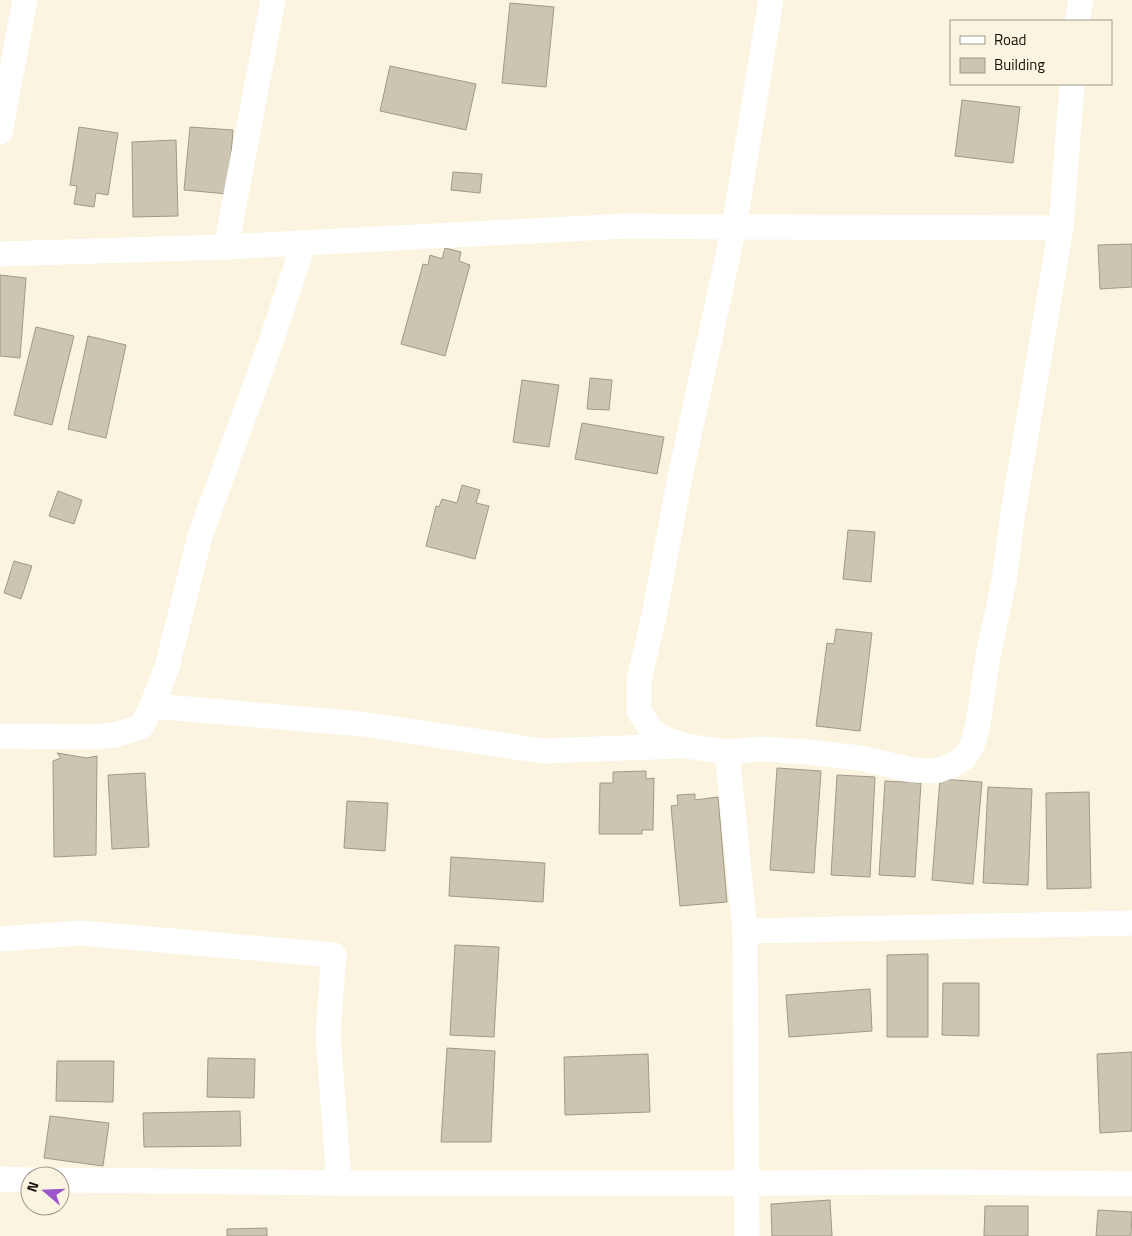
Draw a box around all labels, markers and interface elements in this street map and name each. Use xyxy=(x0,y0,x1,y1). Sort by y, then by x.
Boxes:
legend xyxy=(950,20,1112,85)
text: Road xyxy=(994,28,1026,51)
text: Building xyxy=(994,53,1045,76)
north arrow xyxy=(20,1166,70,1216)
text: N xyxy=(21,1179,44,1195)

